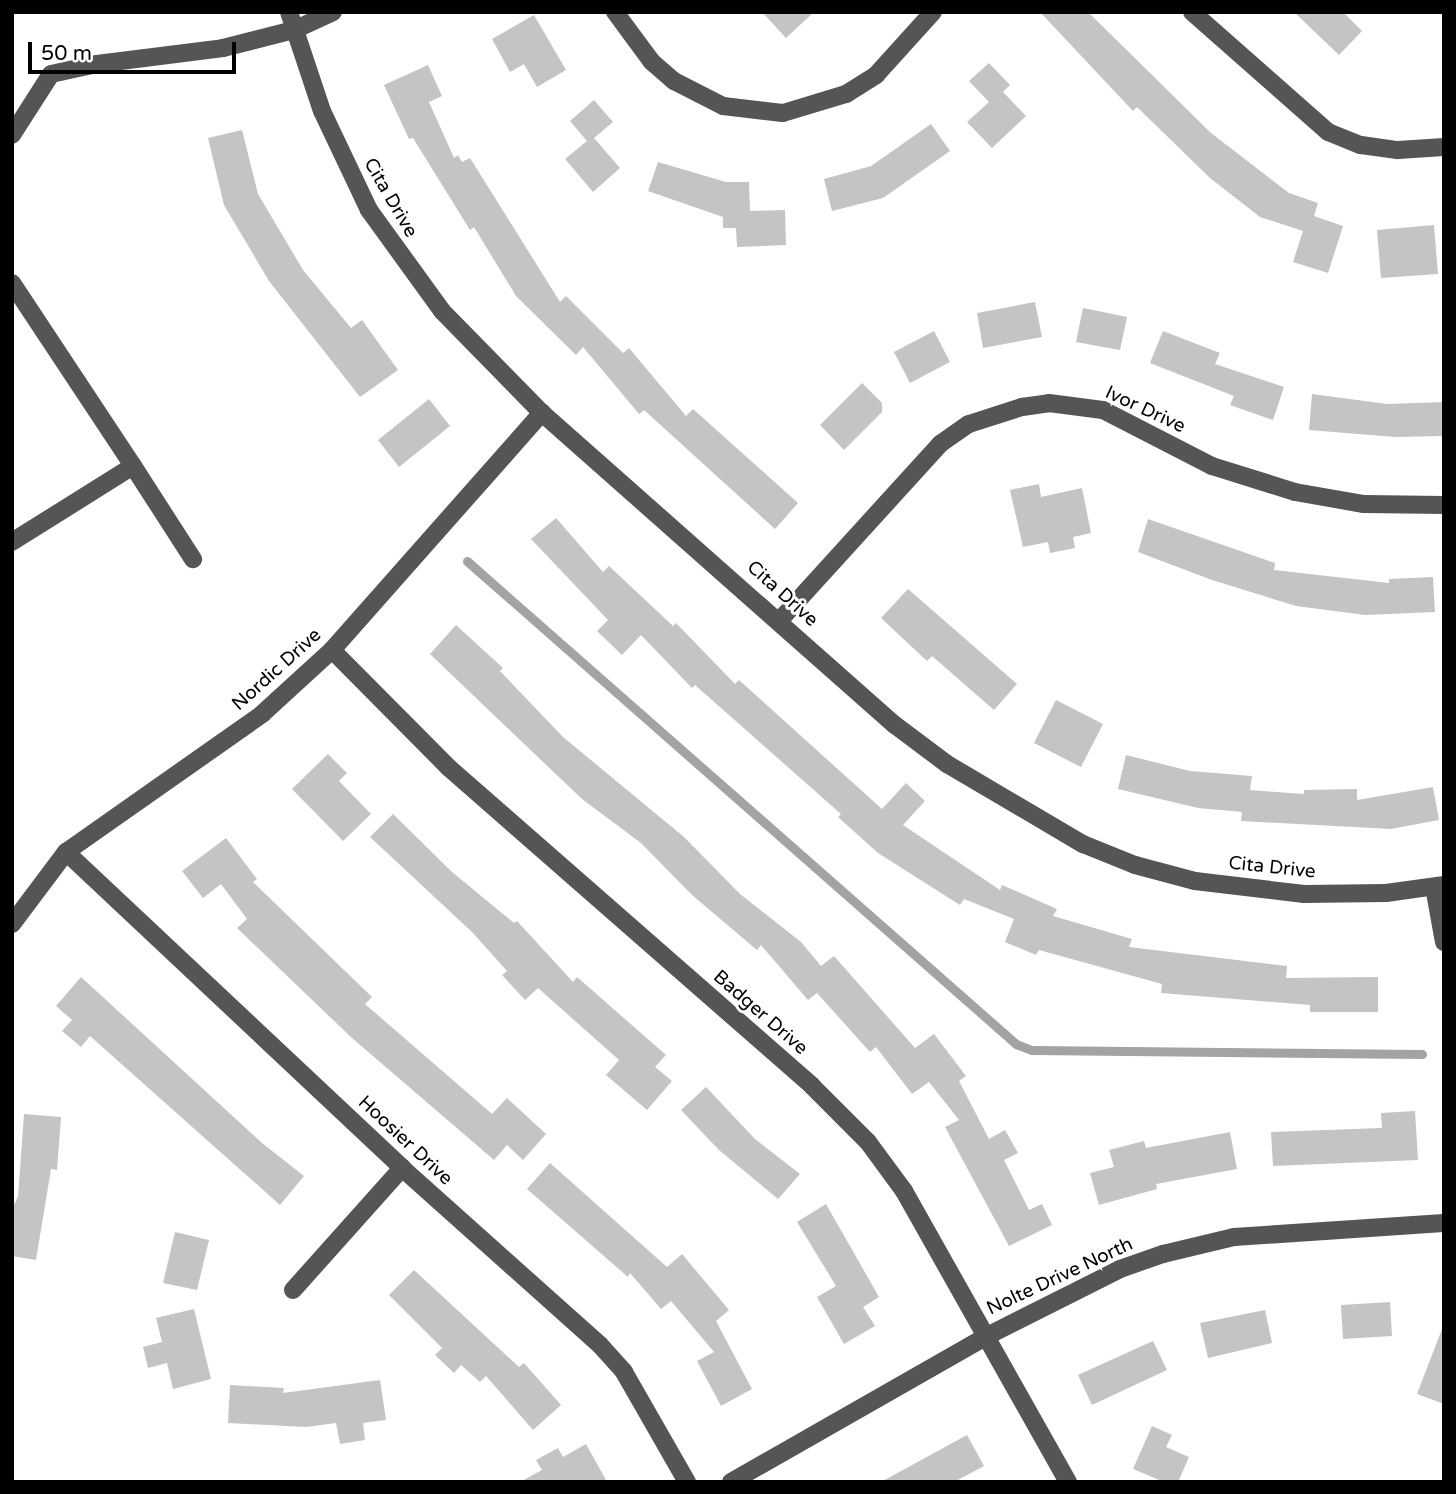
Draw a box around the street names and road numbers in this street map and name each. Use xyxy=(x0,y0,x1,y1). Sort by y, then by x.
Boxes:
street label: Cita Drive xyxy=(358,154,422,242)
street label: Ivor Drive xyxy=(1101,382,1189,438)
street label: Cita Drive xyxy=(742,556,822,632)
street label: Nordic Drive xyxy=(228,624,326,716)
street label: Cita Drive xyxy=(1227,852,1317,884)
street label: Badger Drive xyxy=(708,966,812,1060)
street label: Hoosier Drive xyxy=(353,1091,457,1191)
street label: Nolte Drive North xyxy=(983,1233,1137,1321)

